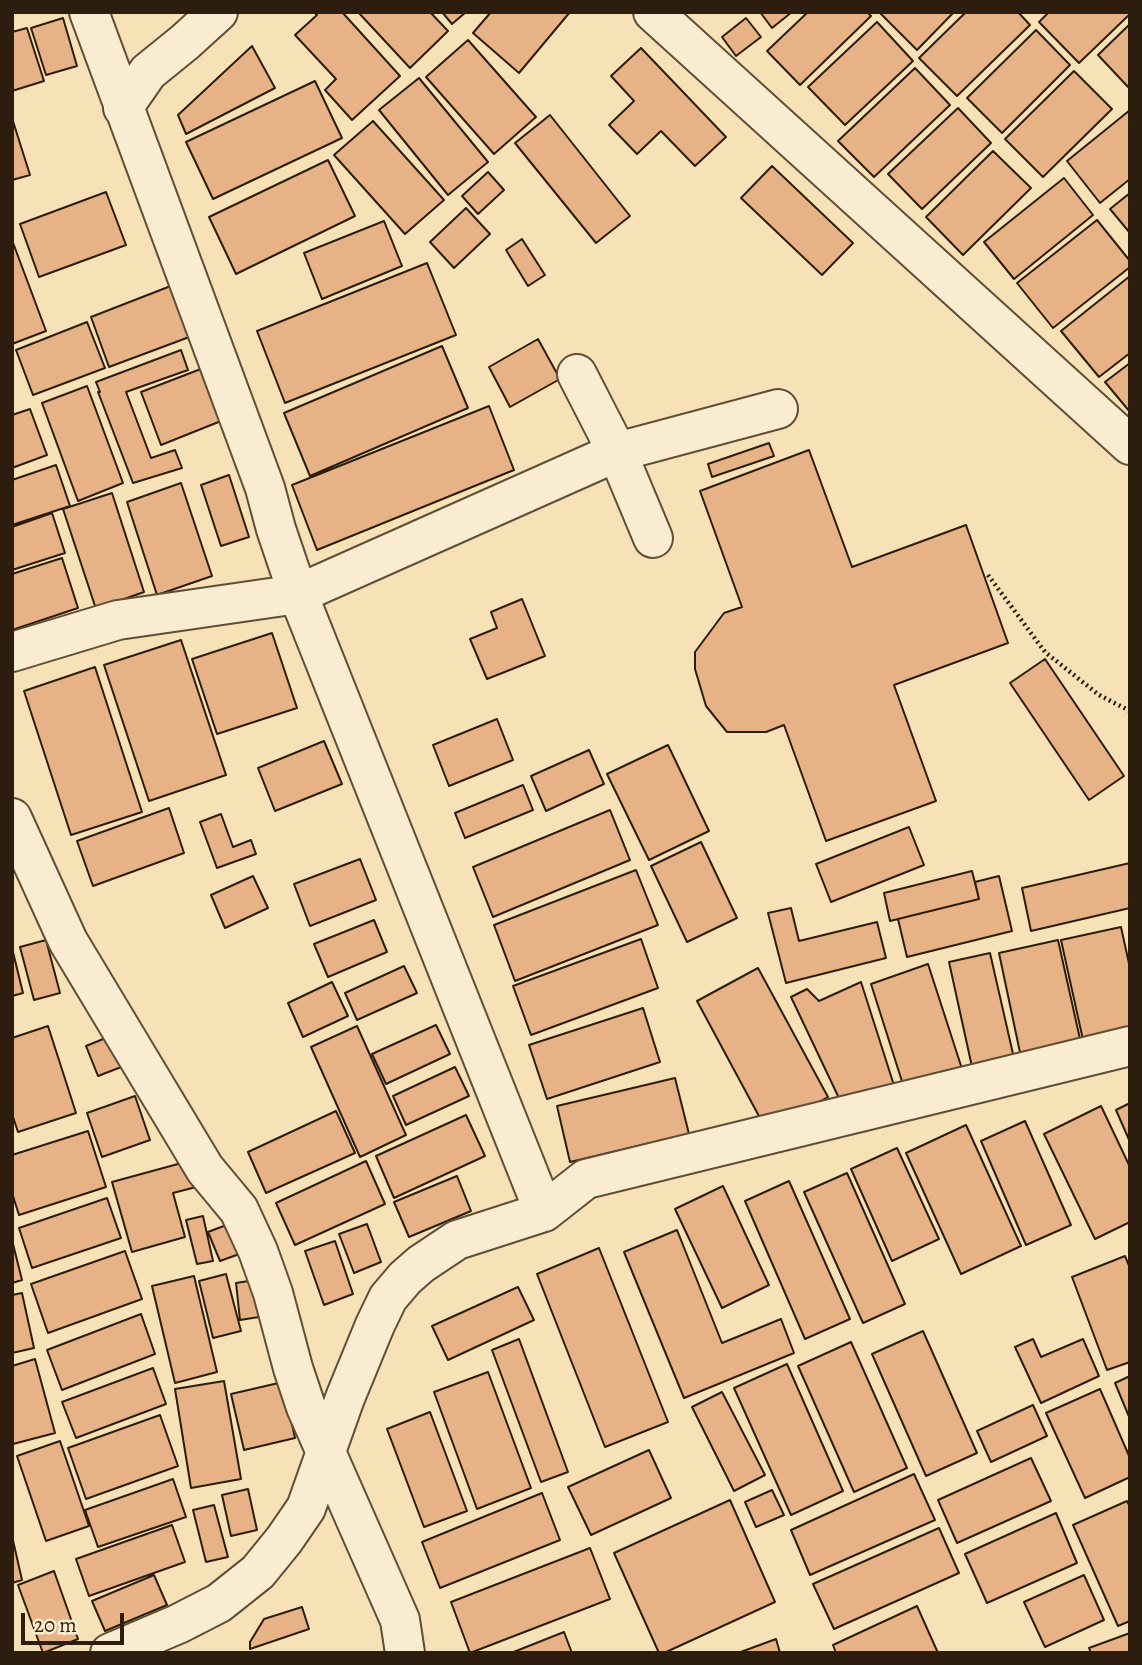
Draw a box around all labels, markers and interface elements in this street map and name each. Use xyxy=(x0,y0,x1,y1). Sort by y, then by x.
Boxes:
scale bar xyxy=(24,1598,128,1642)
text: 20 m xyxy=(34,1611,77,1639)

